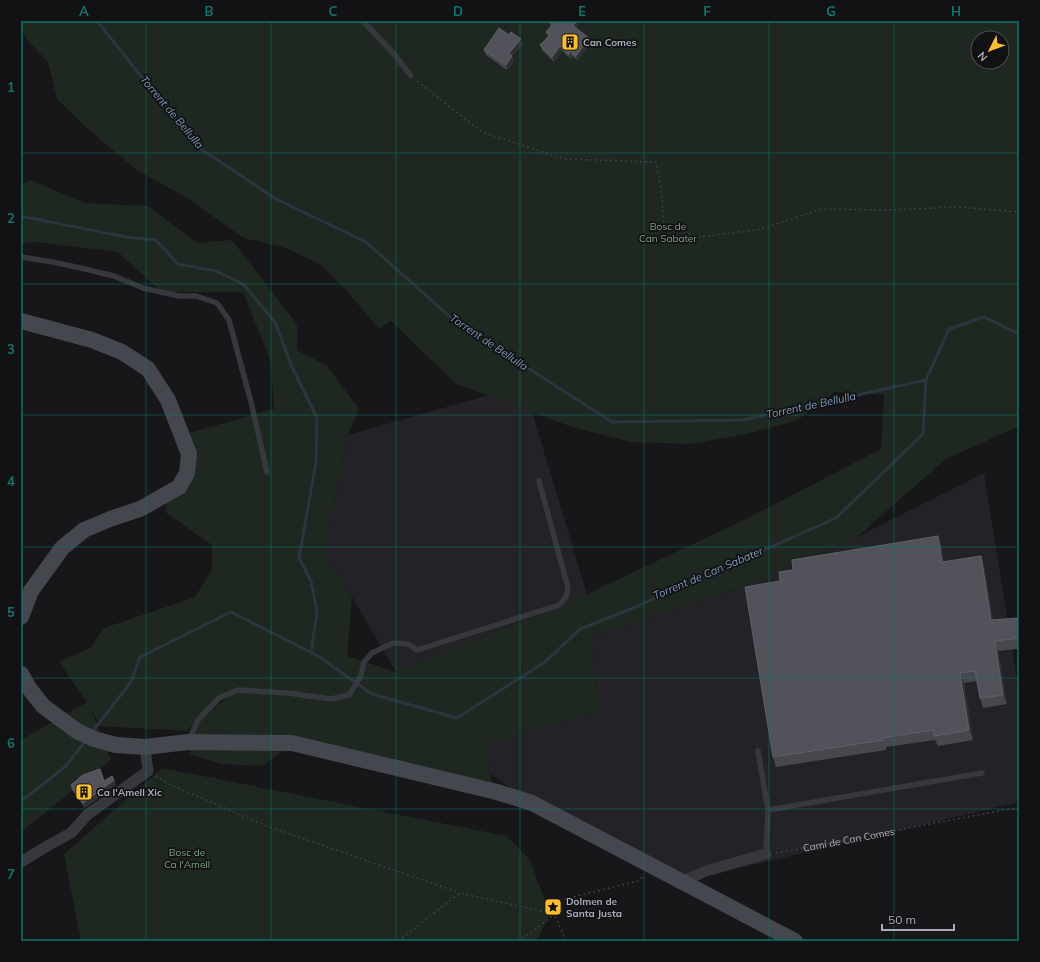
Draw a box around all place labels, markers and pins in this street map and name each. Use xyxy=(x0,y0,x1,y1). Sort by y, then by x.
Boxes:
building icon: Can Comes xyxy=(560,32,580,52)
place label: Can Comes xyxy=(583,36,637,49)
building icon: Ca l'Amell Xic xyxy=(74,782,94,802)
place label: Ca l'Amell Xic xyxy=(97,786,162,799)
place label: Dolmen de Santa Justa xyxy=(566,895,622,920)
place icon: Dolmen de Santa Justa xyxy=(543,897,563,917)

